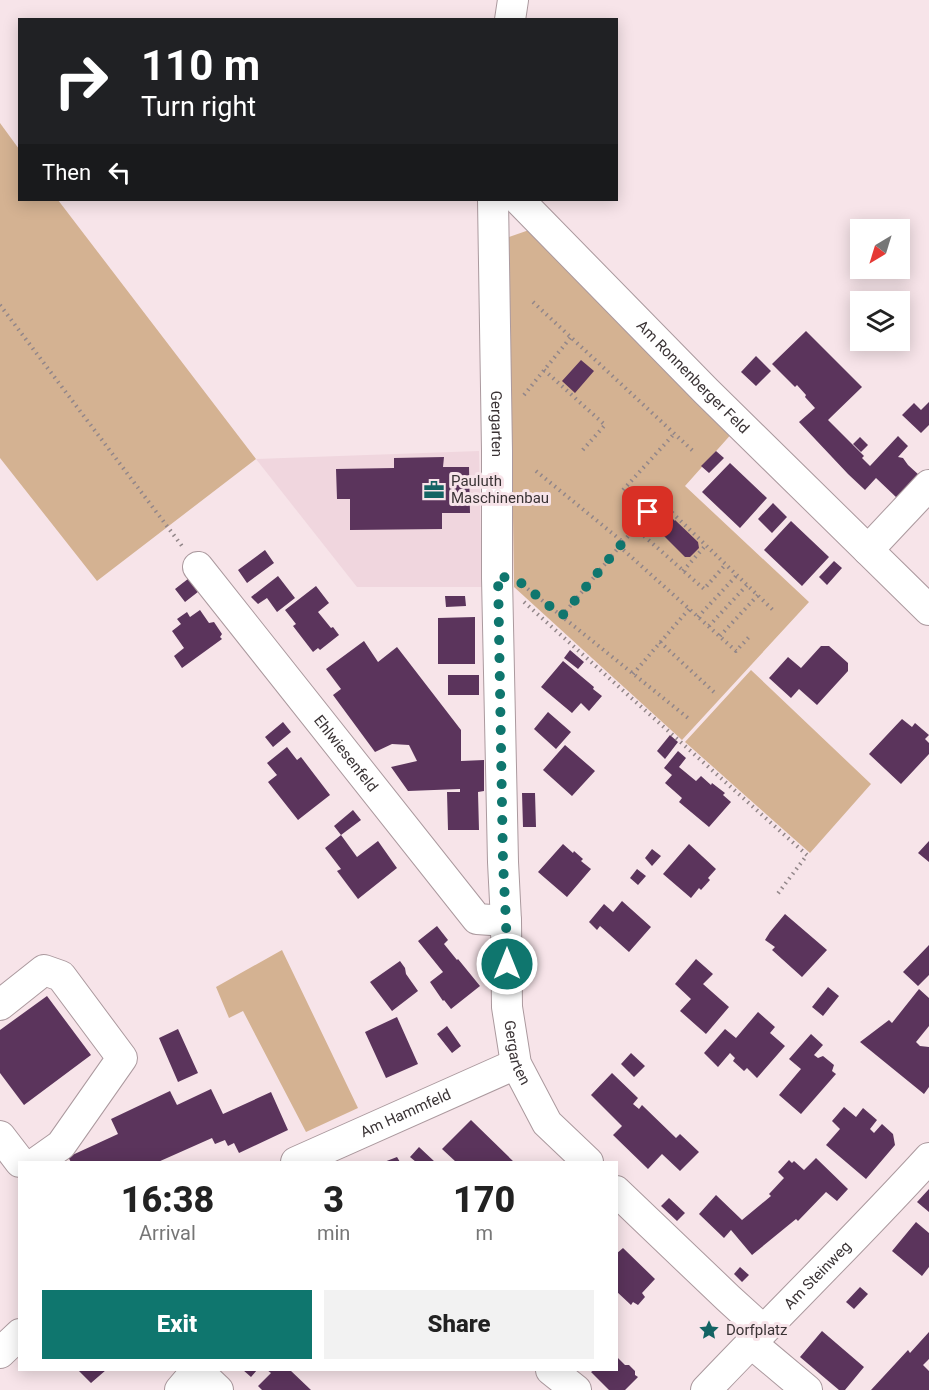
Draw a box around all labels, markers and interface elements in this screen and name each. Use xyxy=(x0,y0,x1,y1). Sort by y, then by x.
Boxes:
text: 110 m xyxy=(141,41,260,90)
icon: right xyxy=(42,42,120,120)
text: Turn right xyxy=(141,91,256,123)
icon: left xyxy=(103,156,136,189)
text: Then xyxy=(42,160,91,185)
north arrow xyxy=(850,219,910,279)
map controls xyxy=(850,219,910,351)
button: layers xyxy=(850,291,910,351)
street label: Am Ronnenberger Feld xyxy=(633,317,753,437)
street label: Gergarten xyxy=(487,391,506,457)
place label: Pauluth Maschinenbau xyxy=(451,472,549,507)
office icon: Pauluth Maschinenbau xyxy=(422,478,446,502)
pin xyxy=(622,486,673,537)
icon: arrive xyxy=(631,495,664,528)
street label: Ehlwiesenfeld xyxy=(310,712,382,795)
position arrow xyxy=(475,932,539,996)
street label: Gergarten xyxy=(500,1019,534,1088)
street label: Am Hammfeld xyxy=(358,1085,454,1141)
text: 16:38 xyxy=(121,1179,214,1221)
text: 3 xyxy=(323,1179,344,1221)
text: 170 xyxy=(453,1179,515,1221)
text: Arrival xyxy=(139,1221,196,1245)
text: min xyxy=(317,1221,350,1245)
text: m xyxy=(475,1221,493,1245)
street label: Am Steinweg xyxy=(780,1237,855,1313)
button: Exit xyxy=(42,1290,312,1359)
button: Share xyxy=(324,1290,594,1359)
place icon: Dorfplatz xyxy=(697,1318,721,1342)
place label: Dorfplatz xyxy=(726,1321,787,1339)

